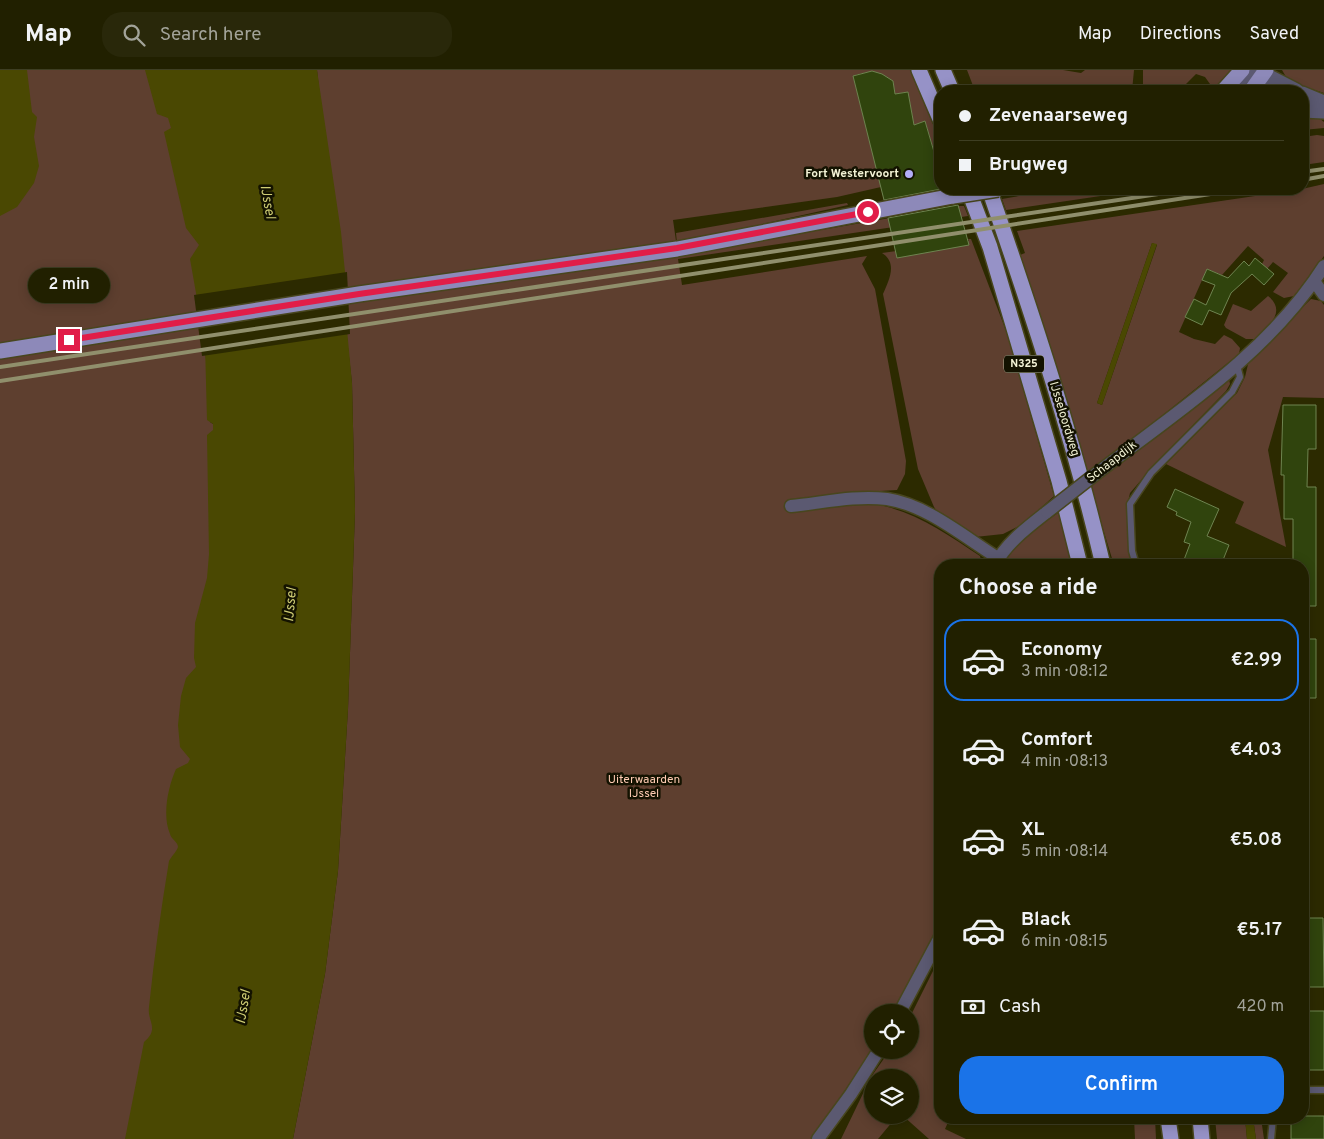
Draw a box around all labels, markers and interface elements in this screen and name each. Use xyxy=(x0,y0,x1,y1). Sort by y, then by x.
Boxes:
search box xyxy=(102,12,452,57)
text: Map xyxy=(25,20,72,50)
icon: search xyxy=(120,21,148,49)
text: Search here xyxy=(160,23,261,47)
text: Map xyxy=(1078,23,1112,46)
text: Directions xyxy=(1140,23,1222,46)
text: Saved xyxy=(1250,23,1299,46)
text: Zevenaarseweg xyxy=(989,104,1128,128)
text: Brugweg xyxy=(989,153,1068,177)
place label: Fort Westervoort xyxy=(805,166,899,182)
marker: Fort Westervoort xyxy=(903,168,915,180)
water label: IJssel xyxy=(256,184,279,222)
route start xyxy=(857,201,879,223)
callout: 2 min xyxy=(28,268,110,302)
text: 2 min xyxy=(48,275,90,295)
route end xyxy=(58,329,80,351)
road number: N325 xyxy=(1004,356,1044,372)
street label: IJsseloordweg xyxy=(1045,380,1083,458)
street label: Schaapdijk xyxy=(1084,437,1140,487)
text: Choose a ride xyxy=(959,575,1097,602)
water label: IJssel xyxy=(281,586,301,623)
icon: car xyxy=(961,638,1006,683)
text: Economy xyxy=(1021,638,1102,662)
text: €2.99 xyxy=(1231,648,1282,672)
text: 3 min · 08:12 xyxy=(1021,662,1108,682)
icon: car xyxy=(961,728,1006,773)
text: Comfort xyxy=(1021,728,1093,752)
text: €4.03 xyxy=(1230,738,1282,762)
text: 4 min · 08:13 xyxy=(1021,752,1108,772)
park label: Uiterwaarden IJssel xyxy=(608,772,680,802)
icon: car xyxy=(961,818,1006,863)
text: XL xyxy=(1021,818,1044,842)
text: €5.08 xyxy=(1230,828,1282,852)
text: 5 min · 08:14 xyxy=(1021,842,1108,862)
icon: car xyxy=(961,908,1006,953)
text: Black xyxy=(1021,908,1071,932)
text: €5.17 xyxy=(1236,918,1282,942)
text: 6 min · 08:15 xyxy=(1021,932,1108,952)
water label: IJssel xyxy=(233,987,255,1025)
icon: cash xyxy=(959,993,987,1021)
text: Cash xyxy=(999,995,1041,1019)
text: 420 m xyxy=(1237,997,1284,1017)
map controls xyxy=(864,1004,919,1124)
button: locate xyxy=(864,1004,919,1059)
button: Confirm xyxy=(959,1056,1284,1114)
button: layers xyxy=(864,1069,919,1124)

